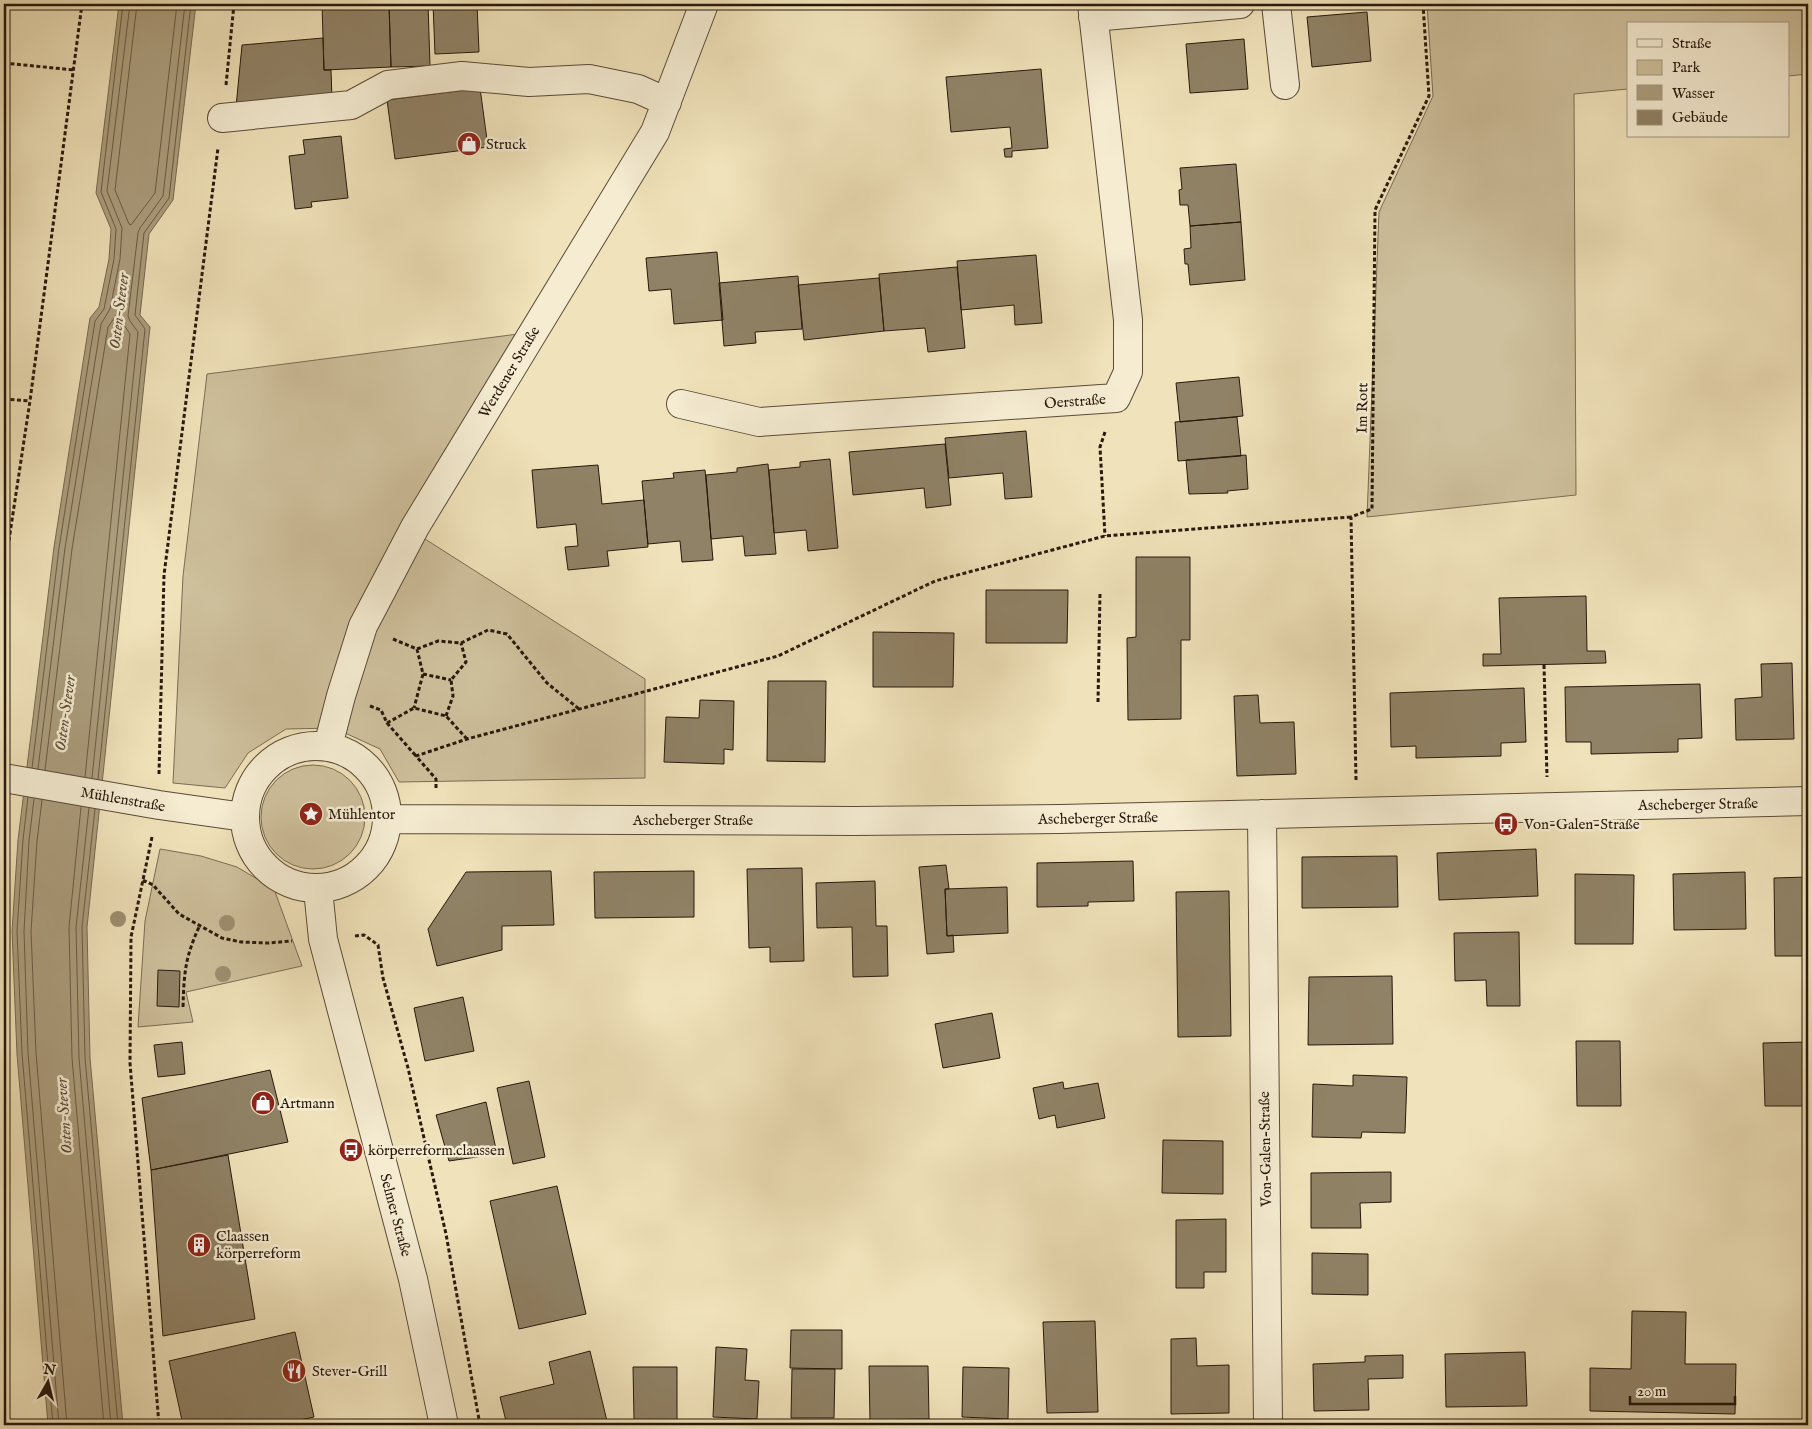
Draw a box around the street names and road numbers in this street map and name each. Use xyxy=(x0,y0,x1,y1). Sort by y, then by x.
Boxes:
street label: Werdener Straße xyxy=(475,323,544,422)
street label: Im Rott xyxy=(1353,382,1372,434)
street label: Oerstraße xyxy=(1044,390,1107,413)
street label: Mühlenstraße xyxy=(79,783,167,816)
street label: Ascheberger Straße xyxy=(1637,794,1758,815)
street label: Ascheberger Straße xyxy=(1037,808,1158,829)
street label: Ascheberger Straße xyxy=(632,811,753,830)
street label: Von-Galen-Straße xyxy=(1255,1091,1276,1208)
street label: Selmer Straße xyxy=(375,1171,416,1259)

